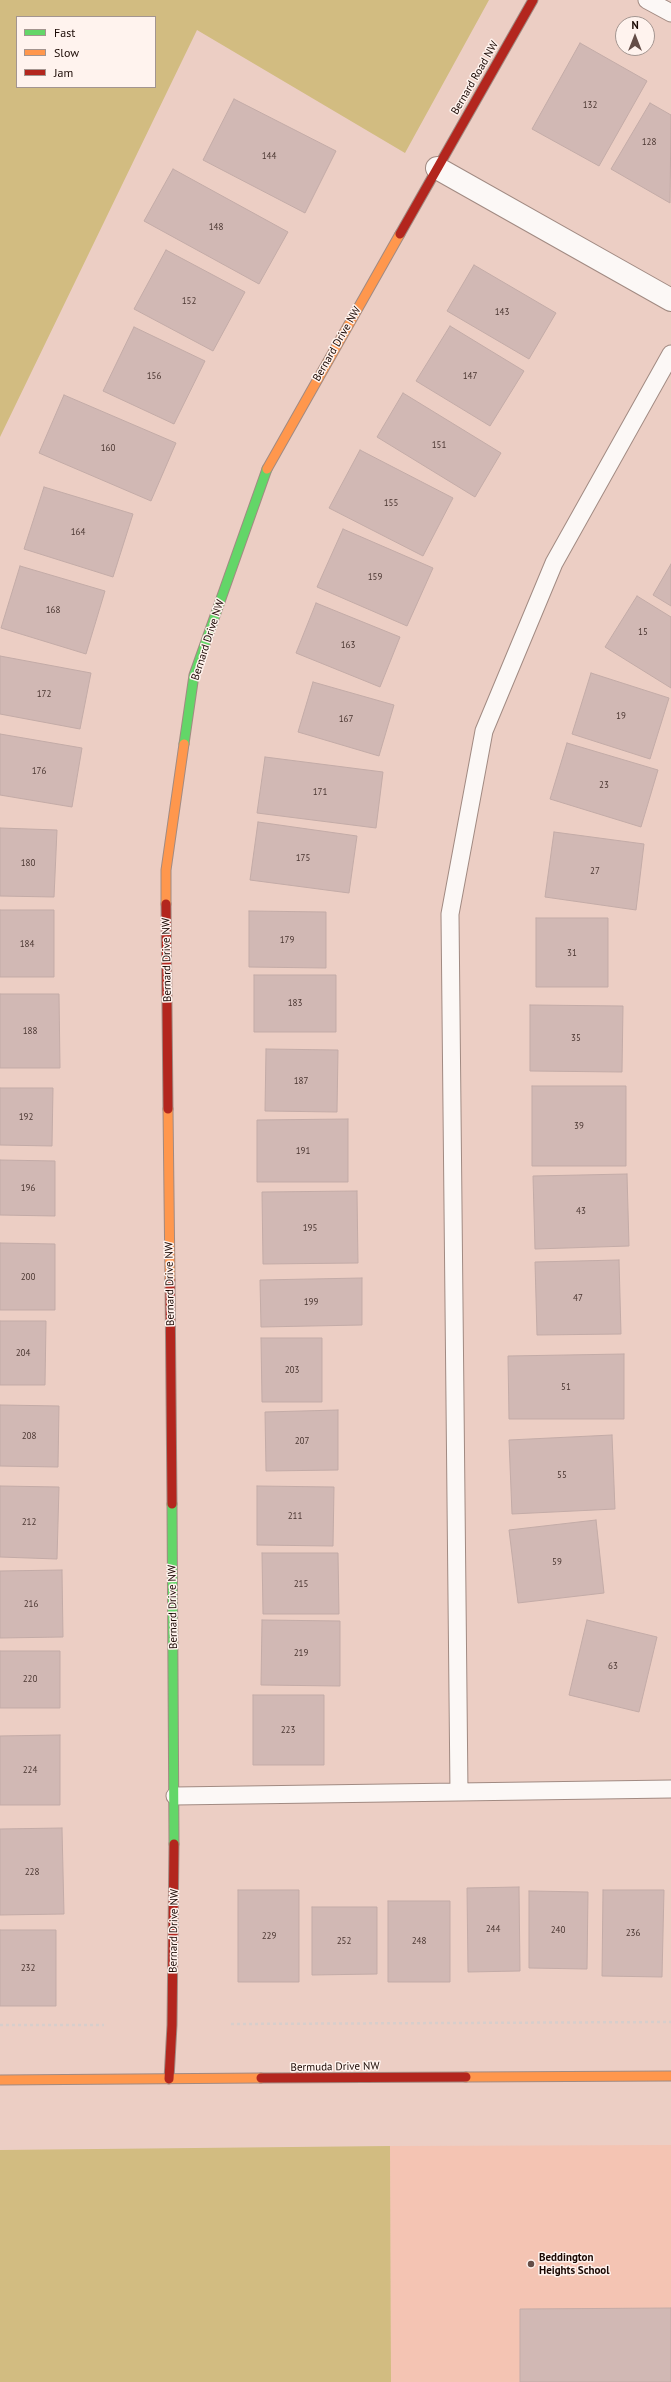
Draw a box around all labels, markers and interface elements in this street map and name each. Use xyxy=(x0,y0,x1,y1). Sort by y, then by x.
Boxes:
legend xyxy=(16,16,156,88)
north arrow xyxy=(615,16,655,56)
text: N xyxy=(631,18,639,32)
text: Fast xyxy=(54,25,75,40)
street label: Bernard Road NW xyxy=(449,39,501,117)
text: Slow xyxy=(54,45,79,60)
text: Jam xyxy=(54,65,73,80)
house number: 132 xyxy=(583,100,597,110)
house number: 128 xyxy=(642,137,656,147)
house number: 144 xyxy=(262,151,276,161)
house number: 148 xyxy=(209,222,223,232)
house number: 152 xyxy=(182,296,196,306)
street label: Bernard Drive NW xyxy=(310,304,364,384)
house number: 143 xyxy=(495,307,509,317)
house number: 156 xyxy=(147,371,161,381)
house number: 147 xyxy=(463,371,477,381)
house number: 151 xyxy=(432,440,446,450)
house number: 160 xyxy=(101,443,115,453)
house number: 155 xyxy=(384,498,398,508)
house number: 164 xyxy=(71,527,85,537)
house number: 159 xyxy=(368,572,382,582)
street label: Bernard Drive NW xyxy=(189,598,227,682)
house number: 168 xyxy=(46,605,60,615)
house number: 15 xyxy=(638,627,648,637)
house number: 163 xyxy=(341,640,355,650)
house number: 172 xyxy=(37,689,51,699)
house number: 19 xyxy=(616,711,626,721)
house number: 167 xyxy=(339,714,353,724)
house number: 176 xyxy=(32,766,46,776)
house number: 23 xyxy=(599,780,609,790)
house number: 171 xyxy=(313,787,327,797)
house number: 175 xyxy=(296,853,310,863)
house number: 180 xyxy=(21,858,35,868)
house number: 27 xyxy=(590,866,600,876)
street label: Bernard Drive NW xyxy=(160,918,174,1002)
house number: 179 xyxy=(280,935,294,945)
house number: 184 xyxy=(20,939,34,949)
house number: 31 xyxy=(567,948,577,958)
house number: 183 xyxy=(288,998,302,1008)
house number: 188 xyxy=(23,1026,37,1036)
house number: 35 xyxy=(571,1033,581,1043)
house number: 187 xyxy=(294,1076,308,1086)
house number: 192 xyxy=(19,1112,33,1122)
house number: 39 xyxy=(574,1121,584,1131)
house number: 191 xyxy=(296,1146,310,1156)
house number: 196 xyxy=(21,1183,35,1193)
house number: 43 xyxy=(576,1206,586,1216)
house number: 195 xyxy=(303,1223,317,1233)
street label: Bernard Drive NW xyxy=(163,1242,177,1326)
house number: 200 xyxy=(21,1272,35,1282)
house number: 47 xyxy=(573,1293,583,1303)
house number: 199 xyxy=(304,1297,318,1307)
house number: 204 xyxy=(16,1348,30,1358)
house number: 203 xyxy=(285,1365,299,1375)
house number: 51 xyxy=(561,1382,571,1392)
house number: 208 xyxy=(22,1431,36,1441)
house number: 207 xyxy=(295,1436,309,1446)
house number: 55 xyxy=(557,1470,567,1480)
house number: 211 xyxy=(288,1511,302,1521)
house number: 212 xyxy=(22,1517,36,1527)
house number: 59 xyxy=(552,1557,562,1567)
street label: Bernard Drive NW xyxy=(166,1565,180,1649)
house number: 215 xyxy=(294,1579,308,1589)
house number: 216 xyxy=(24,1599,38,1609)
house number: 219 xyxy=(294,1648,308,1658)
house number: 63 xyxy=(608,1661,618,1671)
house number: 220 xyxy=(23,1674,37,1684)
house number: 223 xyxy=(281,1725,295,1735)
house number: 224 xyxy=(23,1765,37,1775)
house number: 228 xyxy=(25,1867,39,1877)
street label: Bernard Drive NW xyxy=(167,1889,181,1973)
house number: 244 xyxy=(486,1924,500,1934)
house number: 240 xyxy=(551,1925,565,1935)
house number: 236 xyxy=(626,1928,640,1938)
house number: 229 xyxy=(262,1931,276,1941)
house number: 252 xyxy=(337,1936,351,1946)
house number: 248 xyxy=(412,1936,426,1946)
house number: 232 xyxy=(21,1963,35,1973)
street label: Bermuda Drive NW xyxy=(290,2060,380,2074)
place label: Beddington Heights School xyxy=(539,2251,609,2277)
marker: Beddington Heights School xyxy=(526,2259,536,2269)

